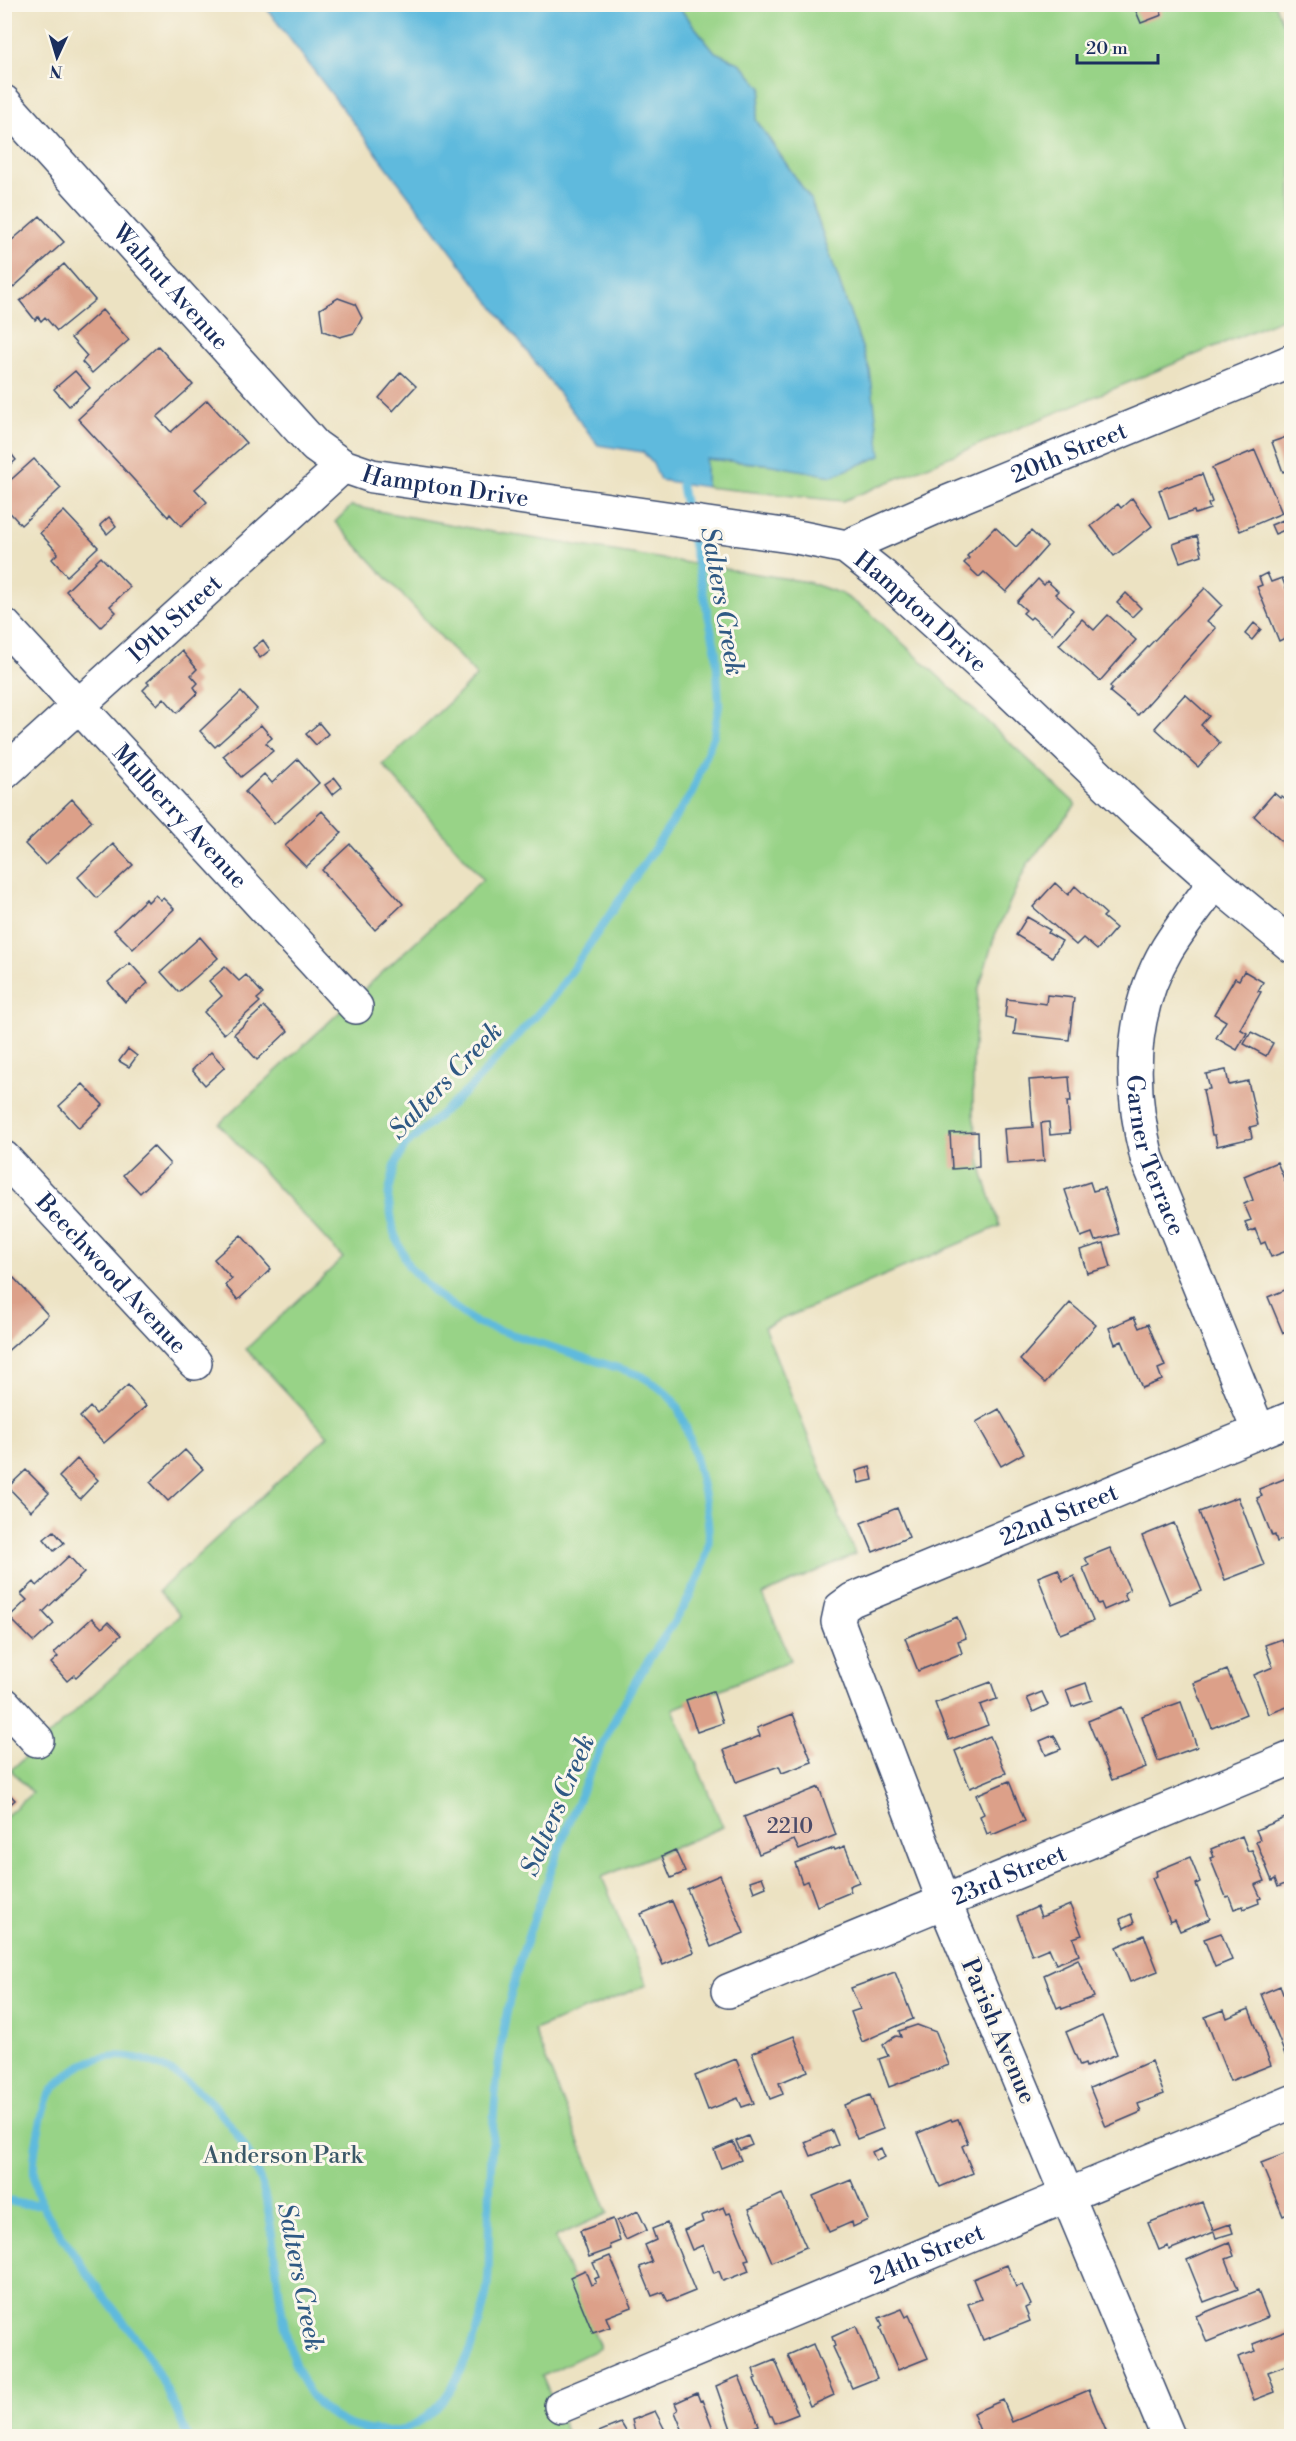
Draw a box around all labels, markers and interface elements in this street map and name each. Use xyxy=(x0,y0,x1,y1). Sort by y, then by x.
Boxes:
north arrow xyxy=(27,27,87,87)
scale bar xyxy=(1077,27,1158,65)
text: 20 m xyxy=(1086,37,1128,60)
text: N xyxy=(49,61,63,81)
street label: Walnut Avenue xyxy=(105,217,235,357)
street label: 20th Street xyxy=(1007,416,1132,491)
street label: Hampton Drive xyxy=(357,460,531,514)
water label: Salters Creek xyxy=(693,524,751,678)
street label: Hampton Drive xyxy=(848,545,993,679)
street label: 19th Street xyxy=(122,569,229,670)
street label: Mulberry Avenue xyxy=(106,738,253,895)
water label: Salters Creek xyxy=(382,1015,510,1146)
street label: Garner Terrace xyxy=(1119,1074,1191,1240)
street label: Beechwood Avenue xyxy=(28,1187,193,1361)
street label: 22nd Street xyxy=(995,1477,1123,1553)
water label: Salters Creek xyxy=(514,1730,602,1881)
house number: 2210 xyxy=(767,1814,813,1840)
street label: 23rd Street xyxy=(948,1839,1071,1913)
street label: Parish Avenue xyxy=(954,1954,1042,2109)
park label: Anderson Park xyxy=(202,2141,364,2171)
water label: Salters Creek xyxy=(270,2200,330,2354)
street label: 24th Street xyxy=(865,2218,989,2292)

